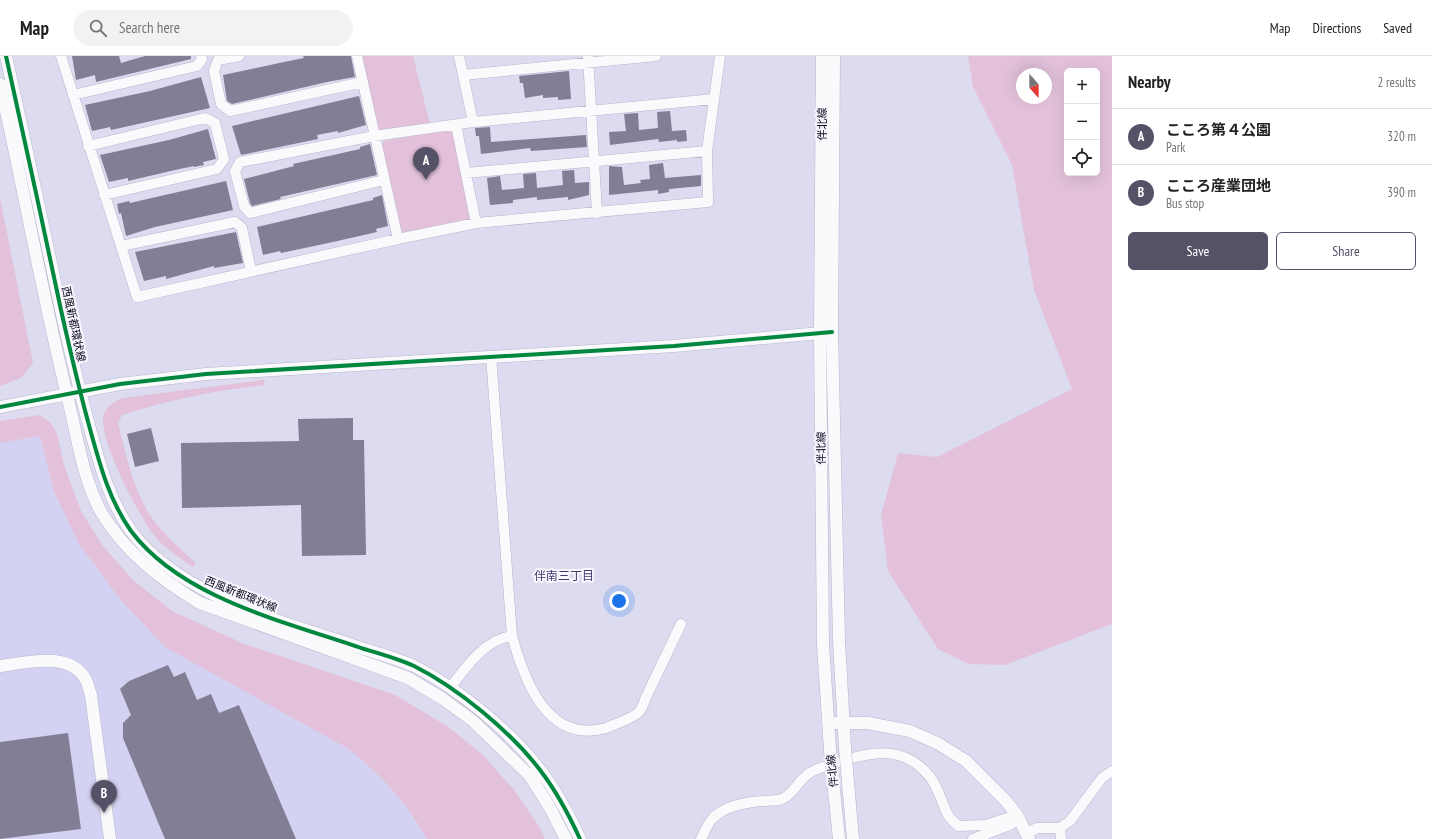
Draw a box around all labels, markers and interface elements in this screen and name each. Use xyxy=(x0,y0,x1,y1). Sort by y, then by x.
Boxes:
search box xyxy=(73,10,353,46)
text: Map xyxy=(20,16,49,40)
icon: search xyxy=(87,17,109,39)
text: Search here xyxy=(119,18,180,37)
text: Map xyxy=(1270,19,1290,37)
text: Directions xyxy=(1312,19,1361,37)
text: Saved xyxy=(1383,19,1412,37)
north arrow xyxy=(1016,68,1052,104)
map controls xyxy=(1064,68,1100,176)
button: + xyxy=(1064,68,1100,104)
text: Nearby xyxy=(1128,71,1171,93)
text: 2 results xyxy=(1377,74,1416,91)
button: − xyxy=(1064,104,1100,140)
street label: 伴北線 xyxy=(815,108,829,141)
text: こころ第４公園 xyxy=(1166,120,1271,139)
text: A xyxy=(1138,128,1144,145)
text: 320 m xyxy=(1387,128,1416,145)
text: Park xyxy=(1166,139,1185,156)
button: locate xyxy=(1064,140,1100,176)
pin: A xyxy=(413,147,439,180)
text: こころ産業団地 xyxy=(1166,176,1271,195)
text: B xyxy=(1138,184,1144,201)
text: 390 m xyxy=(1387,184,1416,201)
text: Bus stop xyxy=(1166,195,1204,212)
button: Save xyxy=(1128,232,1268,270)
button: Share xyxy=(1276,232,1416,270)
street label: 西風新都環状線 xyxy=(59,285,89,363)
street label: 伴北線 xyxy=(814,431,828,465)
district label: 伴南三丁目 xyxy=(534,568,594,583)
street label: 西風新都環状線 xyxy=(203,573,279,615)
your location xyxy=(609,591,629,611)
street label: 伴北線 xyxy=(823,754,841,788)
pin: B xyxy=(91,780,117,813)

